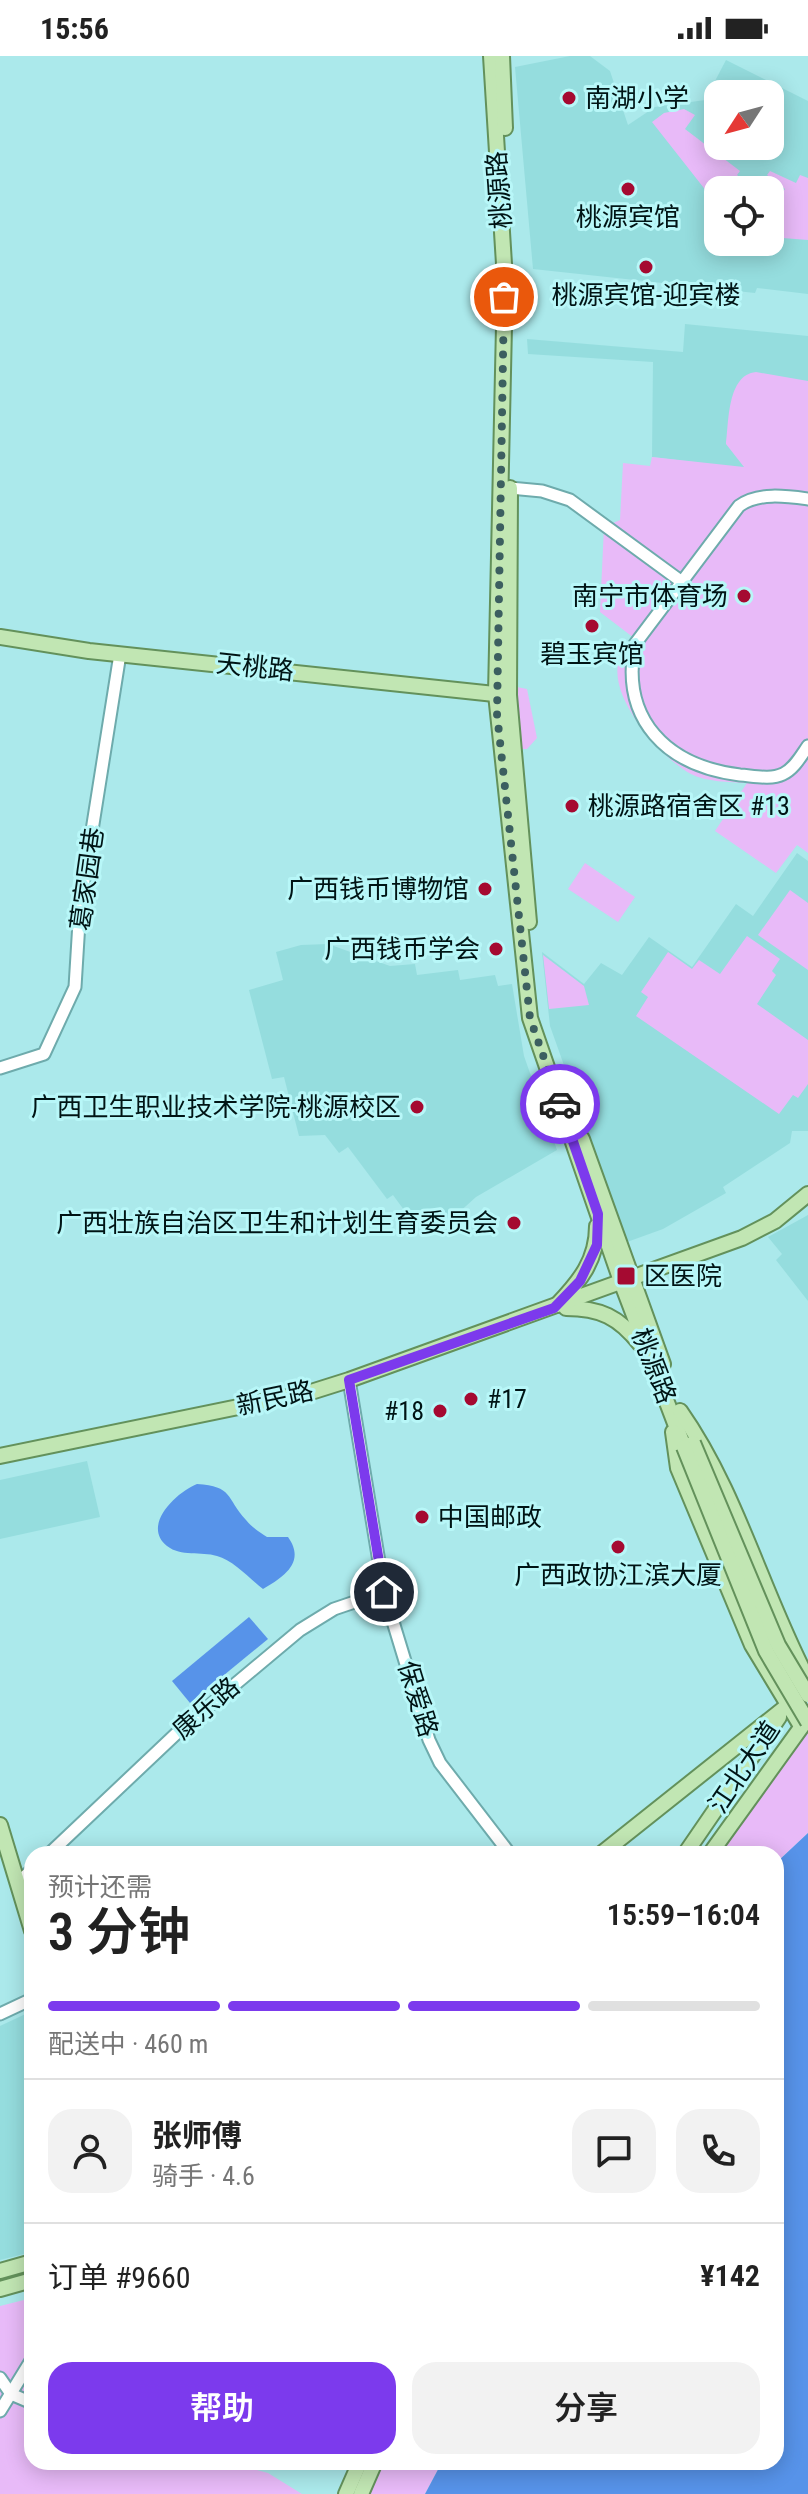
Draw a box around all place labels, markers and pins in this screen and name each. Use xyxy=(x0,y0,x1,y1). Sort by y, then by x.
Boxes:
place label: 南湖小学 xyxy=(585,83,689,113)
marker: 南湖小学 xyxy=(560,89,578,107)
marker: 桃源宾馆 xyxy=(619,180,637,198)
place label: 桃源宾馆 xyxy=(576,202,680,232)
marker: 桃源宾馆-迎宾楼 xyxy=(637,258,655,276)
pin xyxy=(470,263,538,331)
place label: 桃源宾馆-迎宾楼 xyxy=(552,280,740,310)
place label: 南宁市体育场 xyxy=(572,581,728,611)
marker: 南宁市体育场 xyxy=(735,587,753,605)
marker: 碧玉宾馆 xyxy=(583,617,601,635)
place label: 碧玉宾馆 xyxy=(540,639,644,669)
place label: 桃源路宿舍区 #13 xyxy=(588,791,790,821)
marker: 桃源路宿舍区 #13 xyxy=(563,797,581,815)
place label: 广西钱币博物馆 xyxy=(287,874,469,904)
marker: 广西钱币博物馆 xyxy=(476,880,494,898)
place label: 广西钱币学会 xyxy=(324,934,480,964)
marker: 广西钱币学会 xyxy=(487,940,505,958)
place label: 广西卫生职业技术学院-桃源校区 xyxy=(31,1092,401,1122)
marker: 广西卫生职业技术学院-桃源校区 xyxy=(408,1098,426,1116)
place label: 广西壮族自治区卫生和计划生育委员会 xyxy=(56,1208,498,1238)
marker: 广西壮族自治区卫生和计划生育委员会 xyxy=(505,1214,523,1232)
place label: 区医院 xyxy=(644,1261,722,1291)
marker: 区医院 xyxy=(615,1265,637,1287)
place label: #17 xyxy=(487,1384,527,1414)
marker: #17 xyxy=(462,1390,480,1408)
place label: #18 xyxy=(384,1396,424,1426)
marker: #18 xyxy=(431,1402,449,1420)
place label: 中国邮政 xyxy=(438,1502,542,1532)
marker: 中国邮政 xyxy=(413,1508,431,1526)
marker: 广西政协江滨大厦 xyxy=(609,1538,627,1556)
pin xyxy=(350,1558,418,1626)
place label: 广西政协江滨大厦 xyxy=(514,1560,722,1590)

